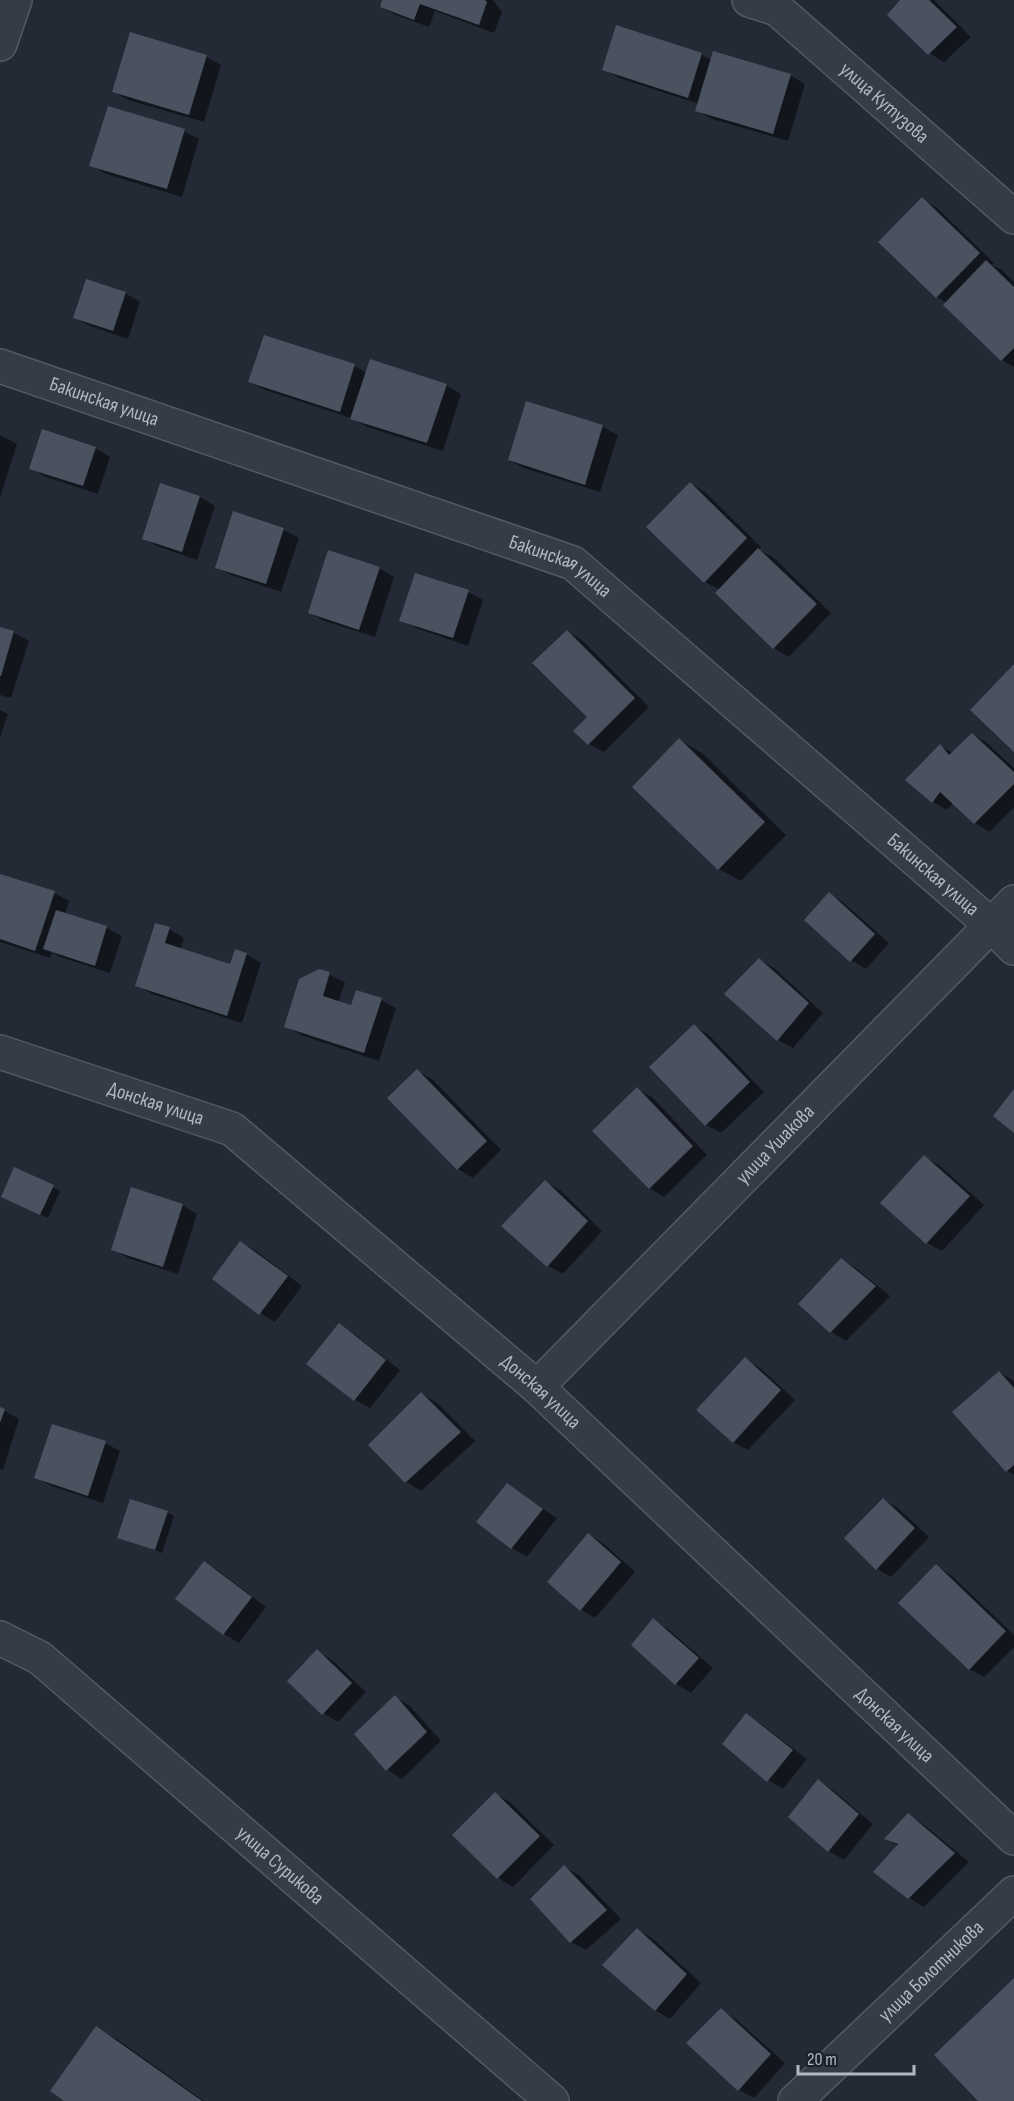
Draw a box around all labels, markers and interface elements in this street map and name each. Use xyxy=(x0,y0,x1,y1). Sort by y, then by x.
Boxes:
street label: улица Кутузова xyxy=(835,58,934,149)
street label: Бакинская улица xyxy=(46,372,162,432)
street label: Бакинская улица xyxy=(506,530,616,603)
street label: Бакинская улица xyxy=(882,828,984,921)
street label: Донская улица xyxy=(105,1077,207,1131)
street label: улица Ушакова xyxy=(731,1100,820,1189)
street label: Донская улица xyxy=(496,1350,586,1434)
street label: Донская улица xyxy=(850,1682,939,1768)
street label: улица Сурикова xyxy=(231,1821,329,1910)
street label: улица Болотникова xyxy=(874,1916,989,2027)
scale bar xyxy=(798,2038,914,2076)
text: 20 m xyxy=(807,2049,837,2070)

